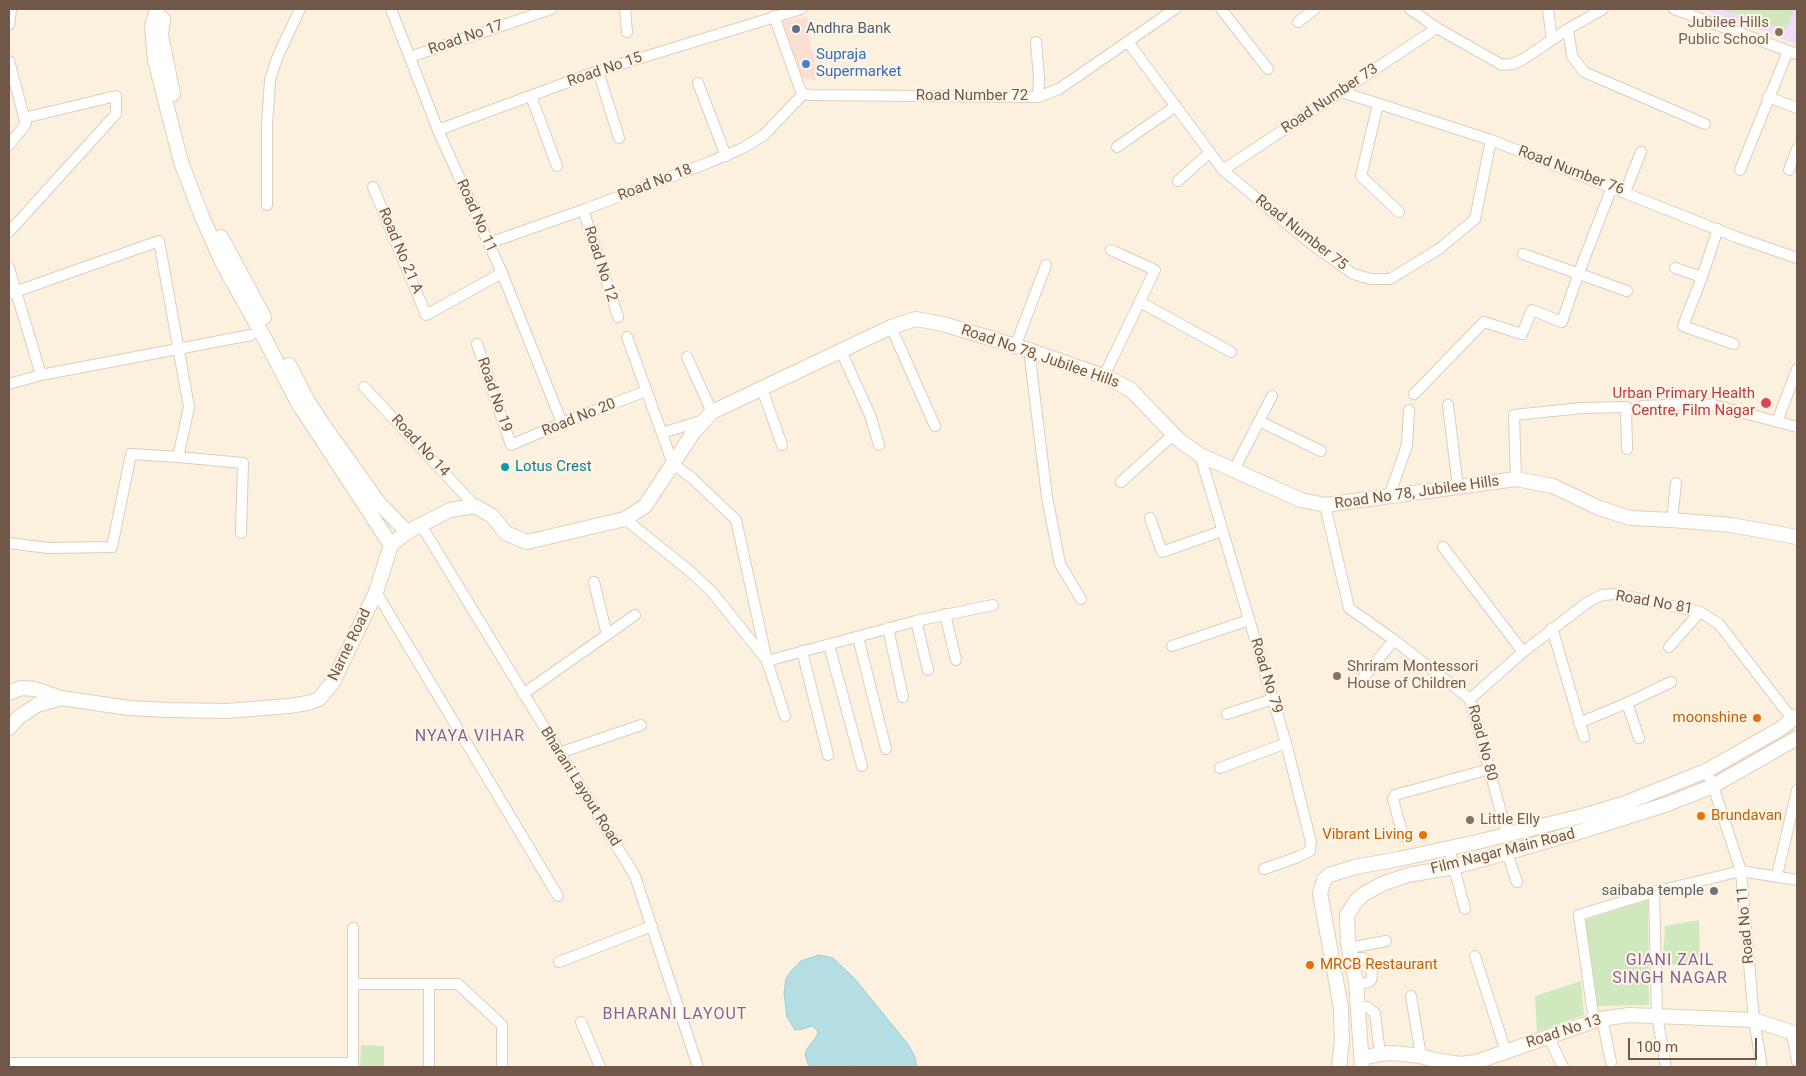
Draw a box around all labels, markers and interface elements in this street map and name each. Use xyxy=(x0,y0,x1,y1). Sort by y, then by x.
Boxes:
place label: Jubilee Hills Public School xyxy=(1678,14,1769,49)
street label: Road No 17 xyxy=(426,17,506,59)
place label: Andhra Bank xyxy=(806,20,891,38)
marker: Andhra Bank xyxy=(790,23,802,35)
marker: Jubilee Hills Public School xyxy=(1773,26,1785,38)
place label: Supraja Supermarket xyxy=(816,46,901,81)
street label: Road No 15 xyxy=(565,49,645,91)
marker: Supraja Supermarket xyxy=(800,58,812,70)
street label: Road Number 73 xyxy=(1278,60,1382,138)
street label: Road Number 72 xyxy=(916,87,1028,105)
street label: Road Number 76 xyxy=(1515,142,1627,200)
street label: Road No 18 xyxy=(615,161,695,205)
street label: Road No 11 xyxy=(452,177,500,255)
street label: Road Number 75 xyxy=(1251,191,1351,275)
street label: Road No 21 A xyxy=(374,205,426,297)
street label: Road No 12 xyxy=(579,224,621,304)
street label: Road No 78, Jubilee Hills xyxy=(959,321,1121,393)
street label: Road No 19 xyxy=(473,355,515,435)
place label: Urban Primary Health Centre, Film Nagar xyxy=(1612,385,1755,420)
street label: Road No 20 xyxy=(539,395,619,441)
marker: Urban Primary Health Centre, Film Nagar xyxy=(1759,396,1773,410)
street label: Road No 14 xyxy=(387,411,453,481)
place label: Lotus Crest xyxy=(515,458,592,476)
marker: Lotus Crest xyxy=(499,461,511,473)
street label: Road No 78, Jubilee Hills xyxy=(1334,473,1500,513)
street label: Road No 81 xyxy=(1614,587,1694,619)
street label: Narne Road xyxy=(325,606,375,684)
street label: Road No 79 xyxy=(1246,636,1286,716)
place label: Shriram Montessori House of Children xyxy=(1347,658,1478,693)
marker: Shriram Montessori House of Children xyxy=(1331,670,1343,682)
street label: Road No 80 xyxy=(1463,703,1501,783)
place label: moonshine xyxy=(1673,709,1747,727)
marker: moonshine xyxy=(1751,712,1763,724)
street label: Bharani Layout Road xyxy=(536,724,624,850)
district label: NYAYA VIHAR xyxy=(413,727,527,747)
place label: Brundavan xyxy=(1711,807,1782,825)
marker: Brundavan xyxy=(1695,810,1707,822)
place label: Little Elly xyxy=(1480,811,1540,829)
marker: Little Elly xyxy=(1464,814,1476,826)
street label: Film Nagar Main Road xyxy=(1429,825,1577,879)
place label: Vibrant Living xyxy=(1322,826,1413,844)
marker: Vibrant Living xyxy=(1417,829,1429,841)
place label: saibaba temple xyxy=(1602,882,1704,900)
marker: saibaba temple xyxy=(1708,885,1720,897)
street label: Road No 11 xyxy=(1734,885,1758,965)
district label: GIANI ZAIL SINGH NAGAR xyxy=(1611,951,1729,989)
place label: MRCB Restaurant xyxy=(1320,956,1438,974)
marker: MRCB Restaurant xyxy=(1304,959,1316,971)
district label: BHARANI LAYOUT xyxy=(601,1005,749,1025)
street label: Road No 13 xyxy=(1524,1011,1604,1053)
scale bar xyxy=(1631,1028,1760,1060)
text: 100 m xyxy=(1636,1038,1678,1056)

